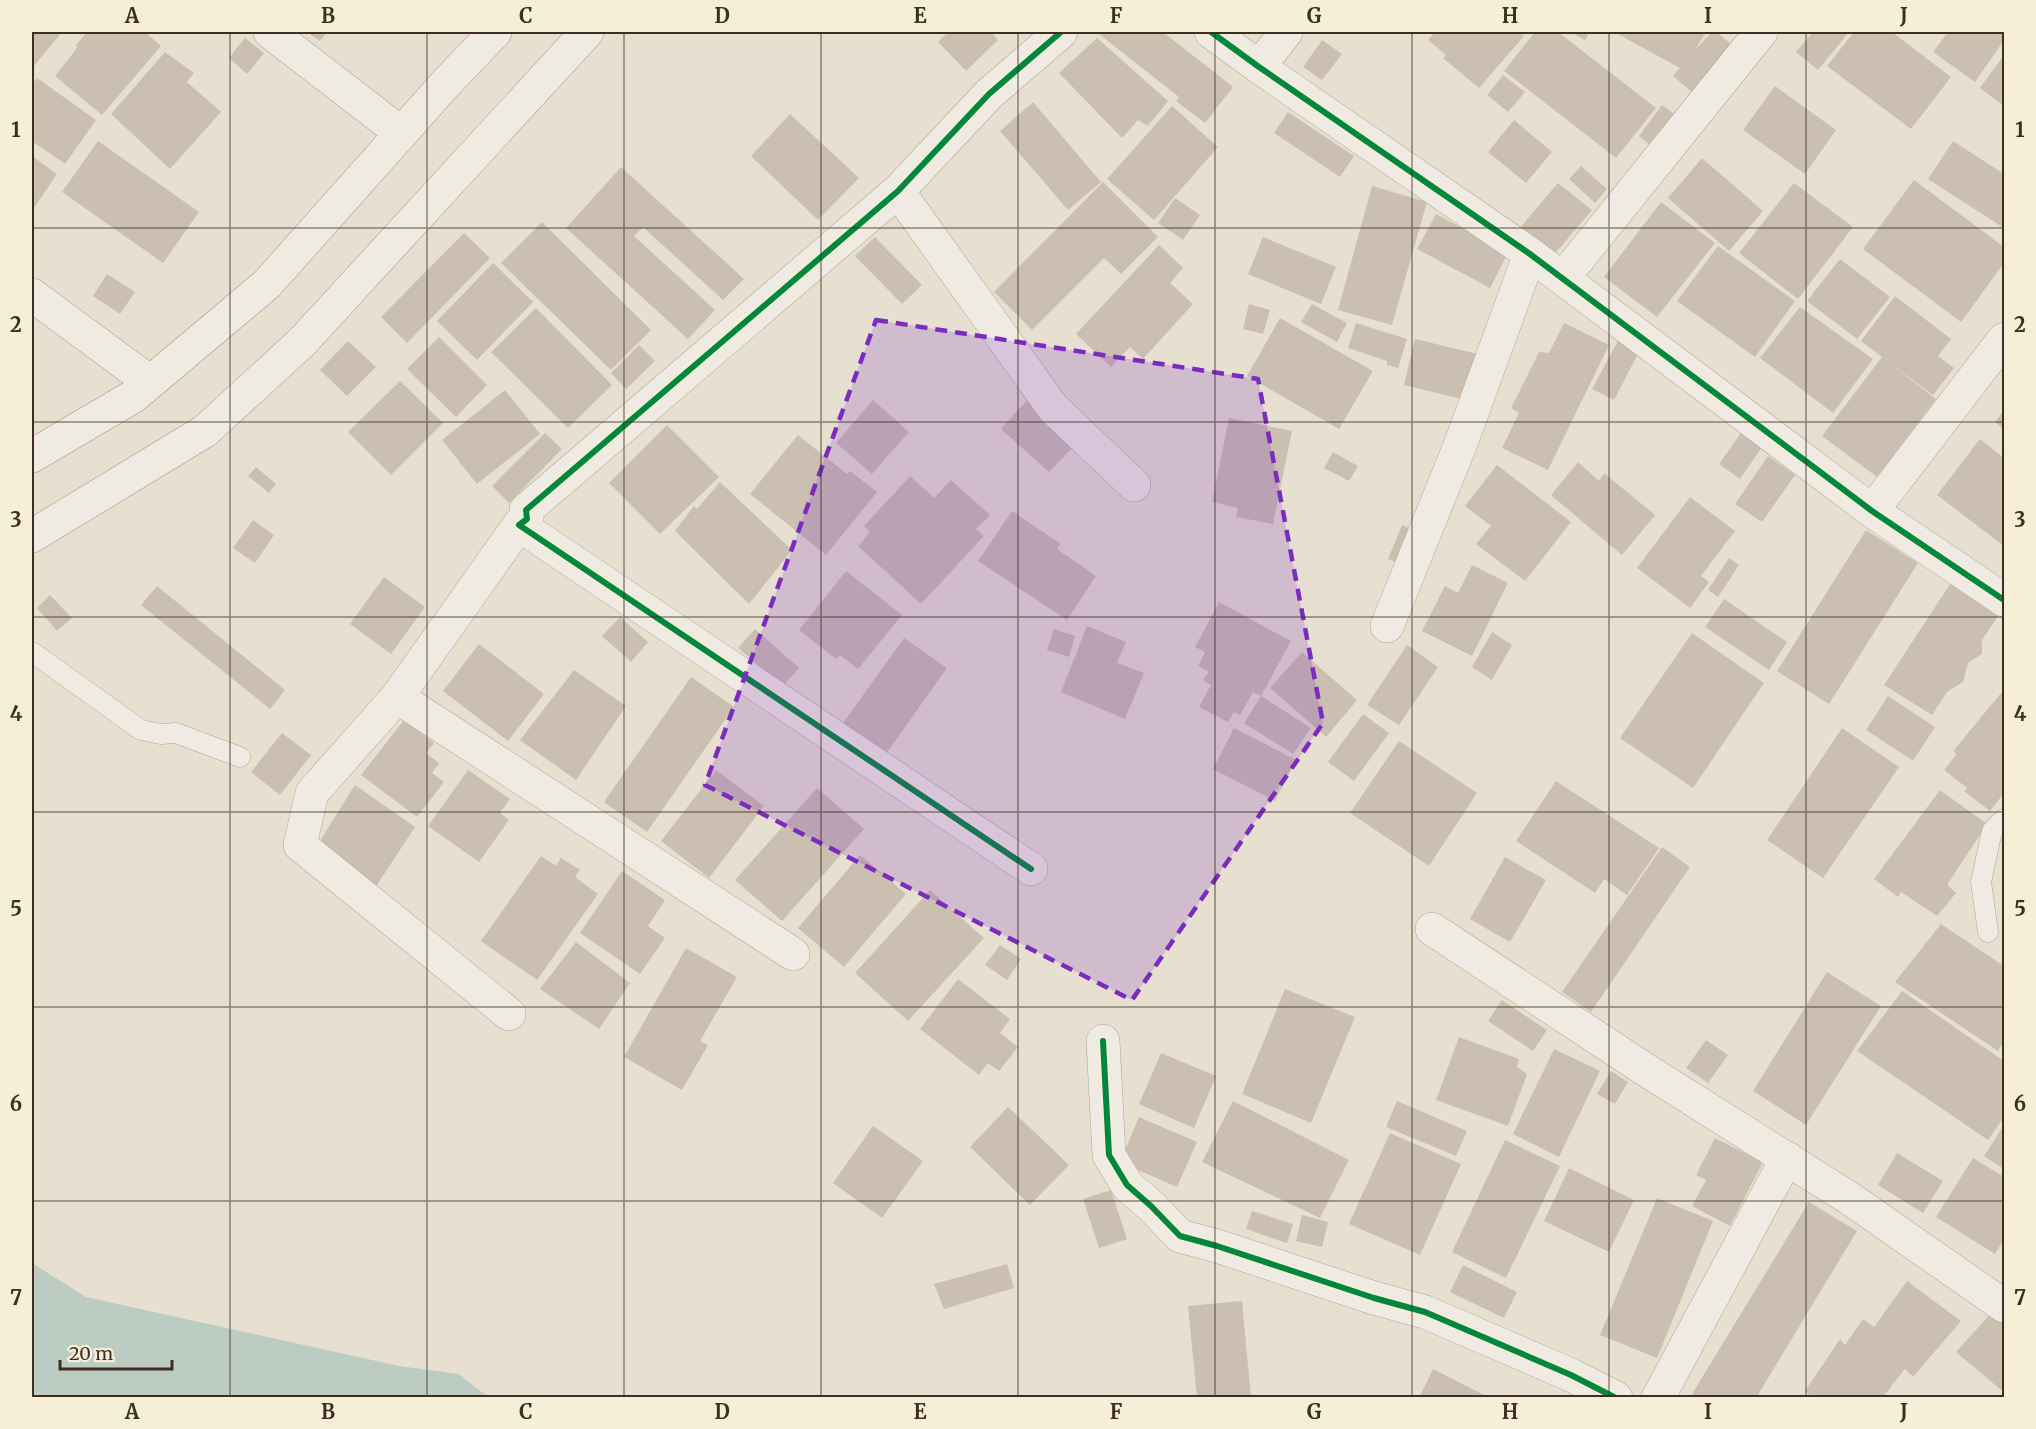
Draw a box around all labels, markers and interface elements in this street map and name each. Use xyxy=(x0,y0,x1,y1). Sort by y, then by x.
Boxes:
text: A xyxy=(124,3,140,28)
text: B xyxy=(321,3,335,28)
text: C xyxy=(519,3,533,28)
text: D xyxy=(714,3,730,28)
text: E xyxy=(913,3,927,28)
text: F xyxy=(1110,3,1123,28)
text: G xyxy=(1307,3,1322,28)
text: H xyxy=(1502,3,1518,28)
text: I xyxy=(1704,3,1712,28)
text: J xyxy=(1899,3,1908,28)
text: 1 xyxy=(11,117,21,142)
text: 1 xyxy=(2015,117,2025,142)
text: 2 xyxy=(10,312,22,337)
text: 2 xyxy=(2014,312,2026,337)
text: 3 xyxy=(10,507,22,532)
text: 3 xyxy=(2014,507,2026,532)
text: 4 xyxy=(10,701,23,726)
text: 4 xyxy=(2014,701,2027,726)
text: 5 xyxy=(10,896,22,921)
text: 5 xyxy=(2014,896,2026,921)
text: 6 xyxy=(10,1091,22,1116)
text: 6 xyxy=(2014,1091,2026,1116)
text: 7 xyxy=(10,1285,22,1310)
text: 7 xyxy=(2014,1285,2026,1310)
scale bar xyxy=(60,1333,172,1371)
text: 20 m xyxy=(69,1342,113,1365)
text: A xyxy=(124,1399,140,1424)
text: B xyxy=(321,1399,335,1424)
text: C xyxy=(519,1399,533,1424)
text: D xyxy=(714,1399,730,1424)
text: E xyxy=(913,1399,927,1424)
text: F xyxy=(1110,1399,1123,1424)
text: G xyxy=(1307,1399,1322,1424)
text: H xyxy=(1502,1399,1518,1424)
text: I xyxy=(1704,1399,1712,1424)
text: J xyxy=(1899,1399,1908,1424)

